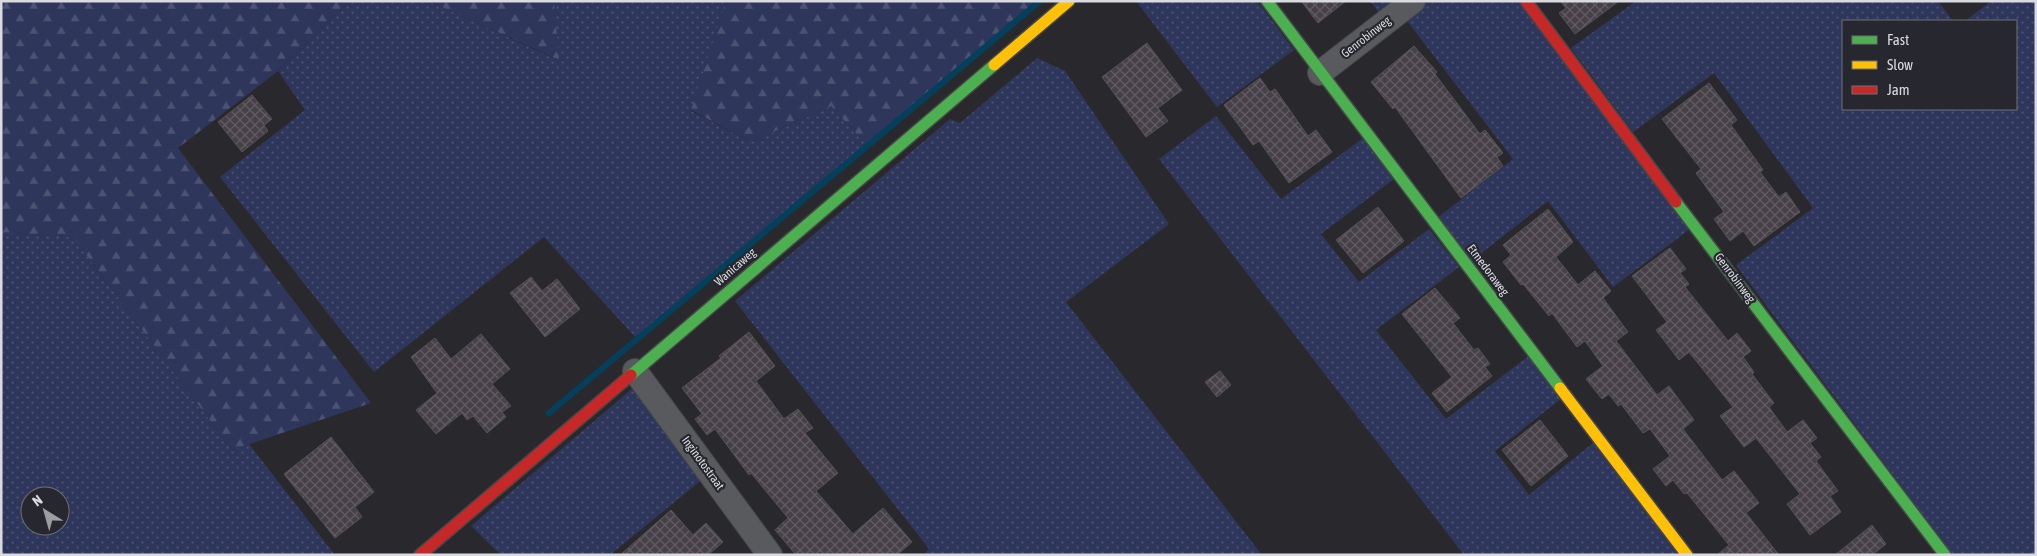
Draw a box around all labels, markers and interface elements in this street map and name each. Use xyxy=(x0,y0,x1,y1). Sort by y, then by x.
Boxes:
street label: Genrobinweg xyxy=(1339,13,1394,61)
legend xyxy=(1842,20,2017,110)
text: Fast xyxy=(1887,31,1909,48)
text: Slow xyxy=(1887,56,1913,73)
text: Jam xyxy=(1887,81,1910,98)
street label: Etmedoraweg xyxy=(1464,242,1512,299)
street label: Wanicaweg xyxy=(711,245,759,289)
street label: Genrobinweg xyxy=(1712,250,1759,306)
street label: Inginotostraat xyxy=(679,433,727,493)
north arrow xyxy=(20,486,70,536)
text: N xyxy=(29,492,45,509)

